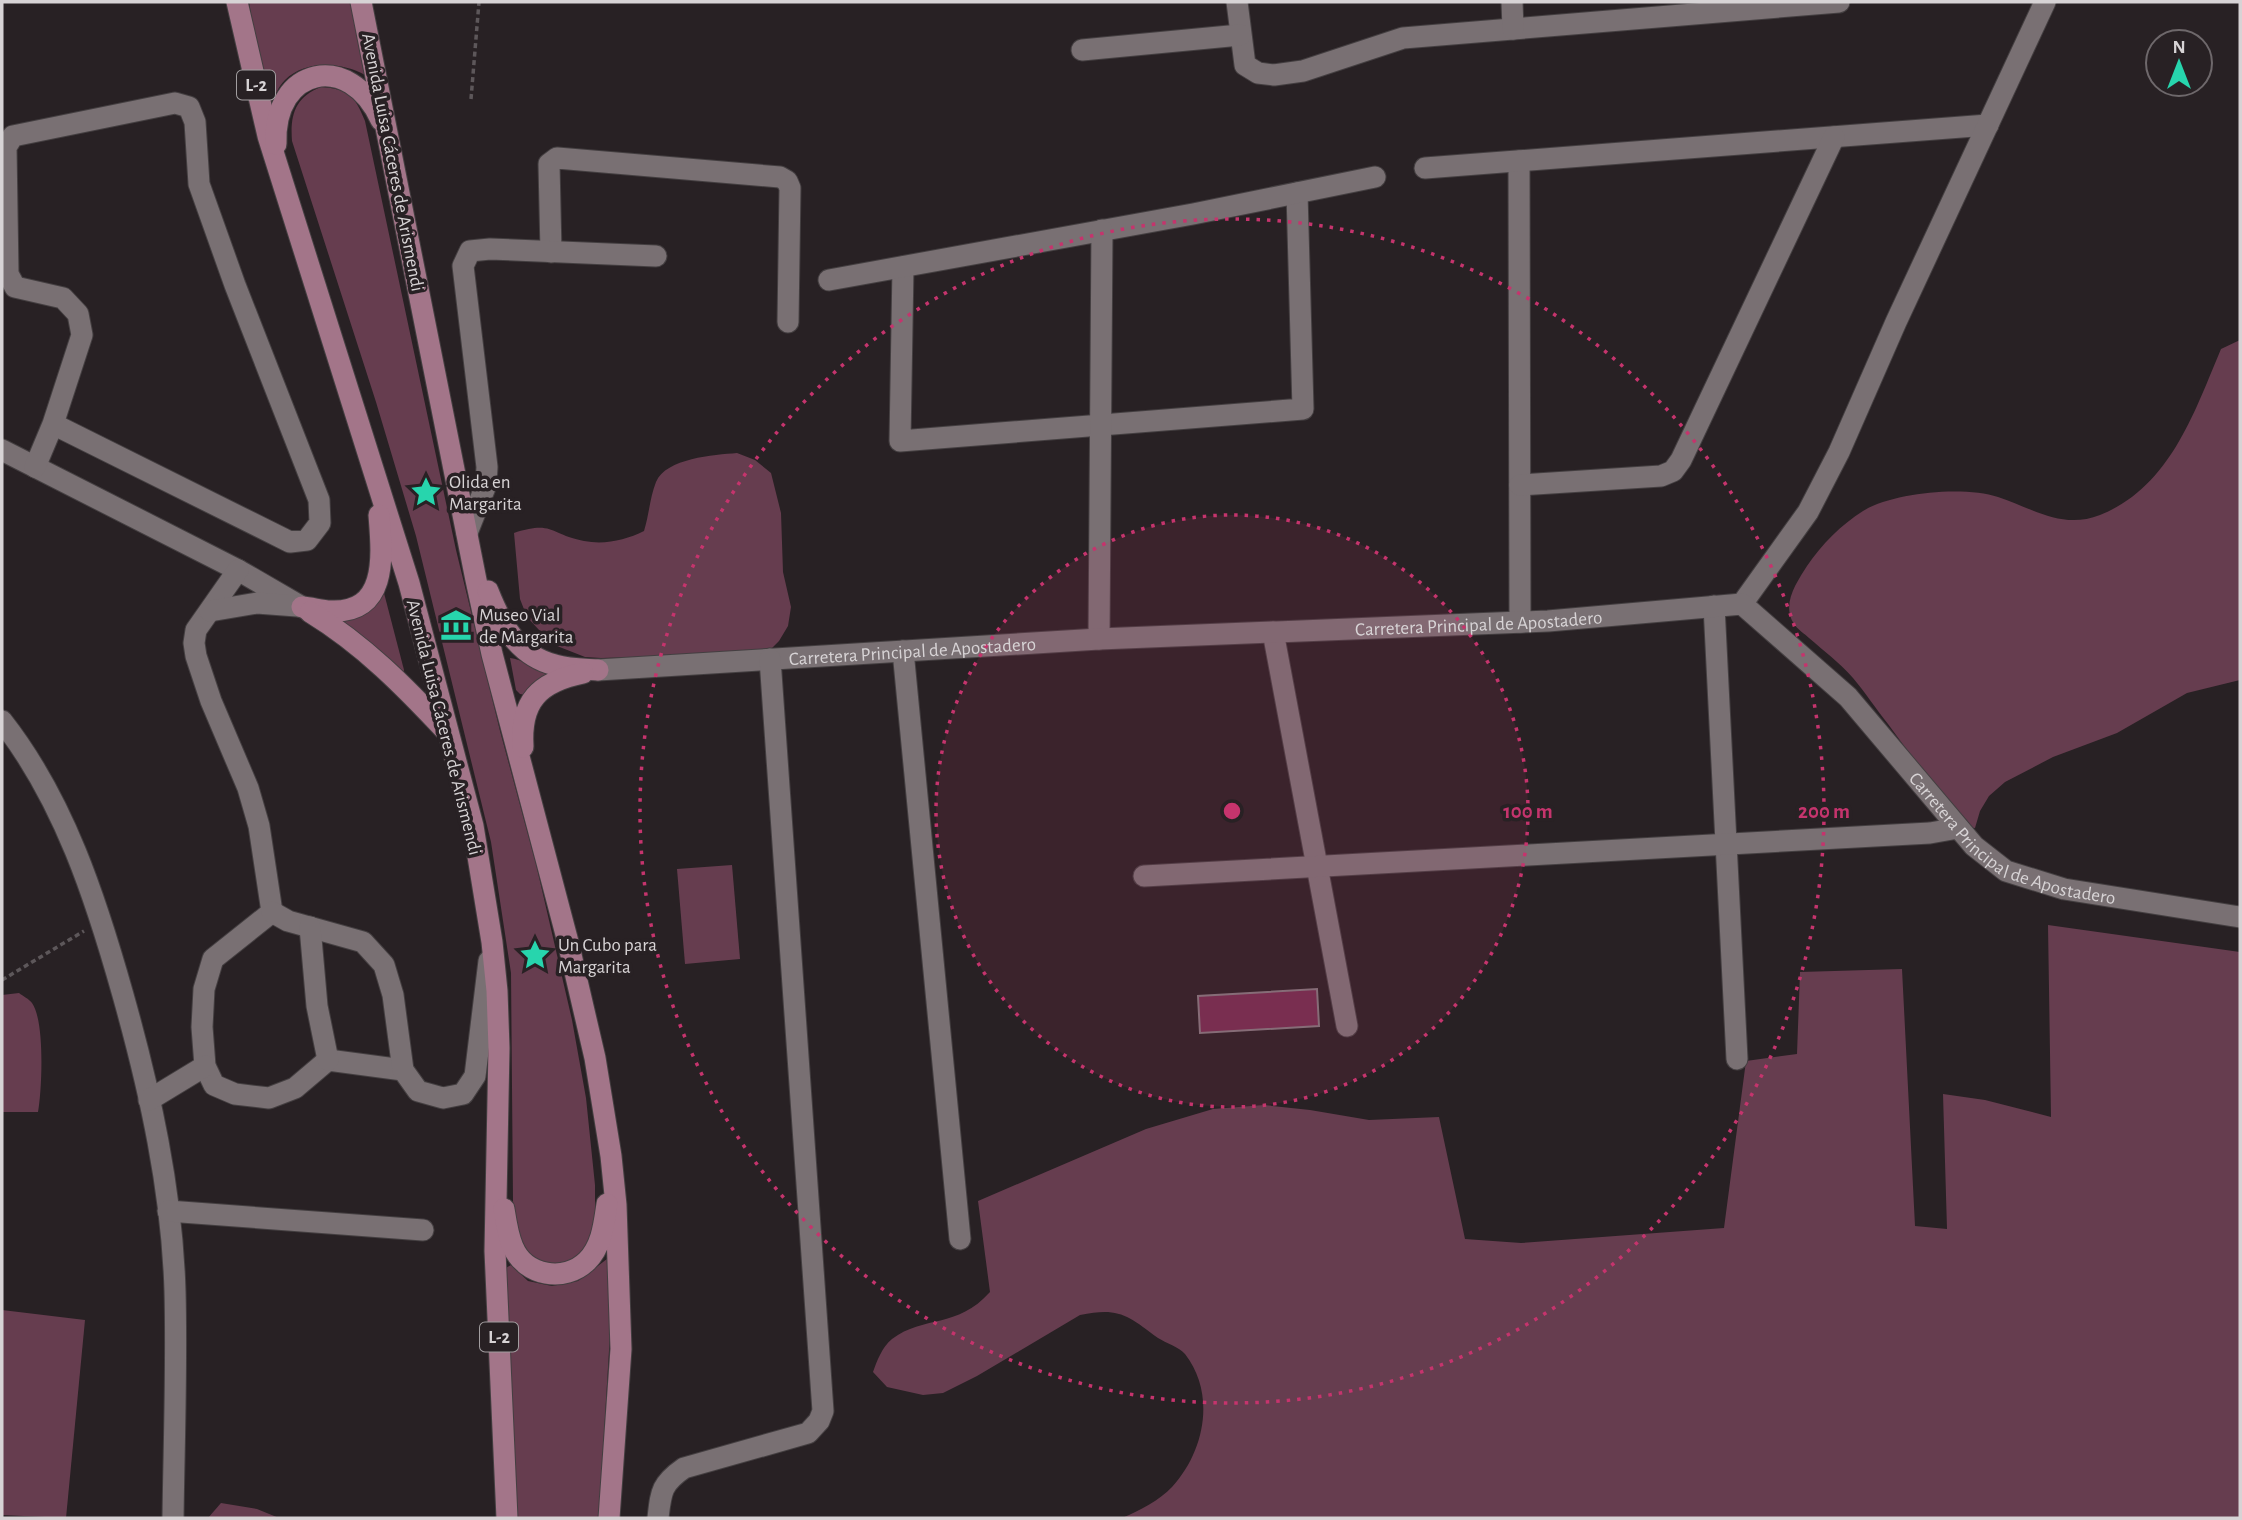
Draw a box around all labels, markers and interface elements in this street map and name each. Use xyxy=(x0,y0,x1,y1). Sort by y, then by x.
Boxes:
north arrow xyxy=(2144,28,2214,98)
street label: Avenida Luisa Cáceres de Arismendi xyxy=(358,32,427,293)
text: N xyxy=(2172,38,2186,57)
road number: L-2 xyxy=(237,70,275,100)
place label: Olida en Margarita xyxy=(449,473,522,514)
place icon: Olida en Margarita xyxy=(409,475,443,509)
street label: Avenida Luisa Cáceres de Arismendi xyxy=(403,598,485,857)
place label: Museo Vial de Margarita xyxy=(479,606,574,647)
museum icon: Museo Vial de Margarita xyxy=(439,608,473,642)
street label: Carretera Principal de Apostadero xyxy=(1355,608,1603,640)
street label: Carretera Principal de Apostadero xyxy=(788,635,1037,669)
street label: Carretera Principal de Apostadero xyxy=(1905,769,2117,908)
centre of rings xyxy=(1220,799,1244,823)
text: 100 m xyxy=(1503,801,1553,822)
text: 200 m xyxy=(1798,801,1850,822)
place label: Un Cubo para Margarita xyxy=(558,936,657,977)
place icon: Un Cubo para Margarita xyxy=(518,938,552,972)
road number: L-2 xyxy=(480,1322,518,1352)

